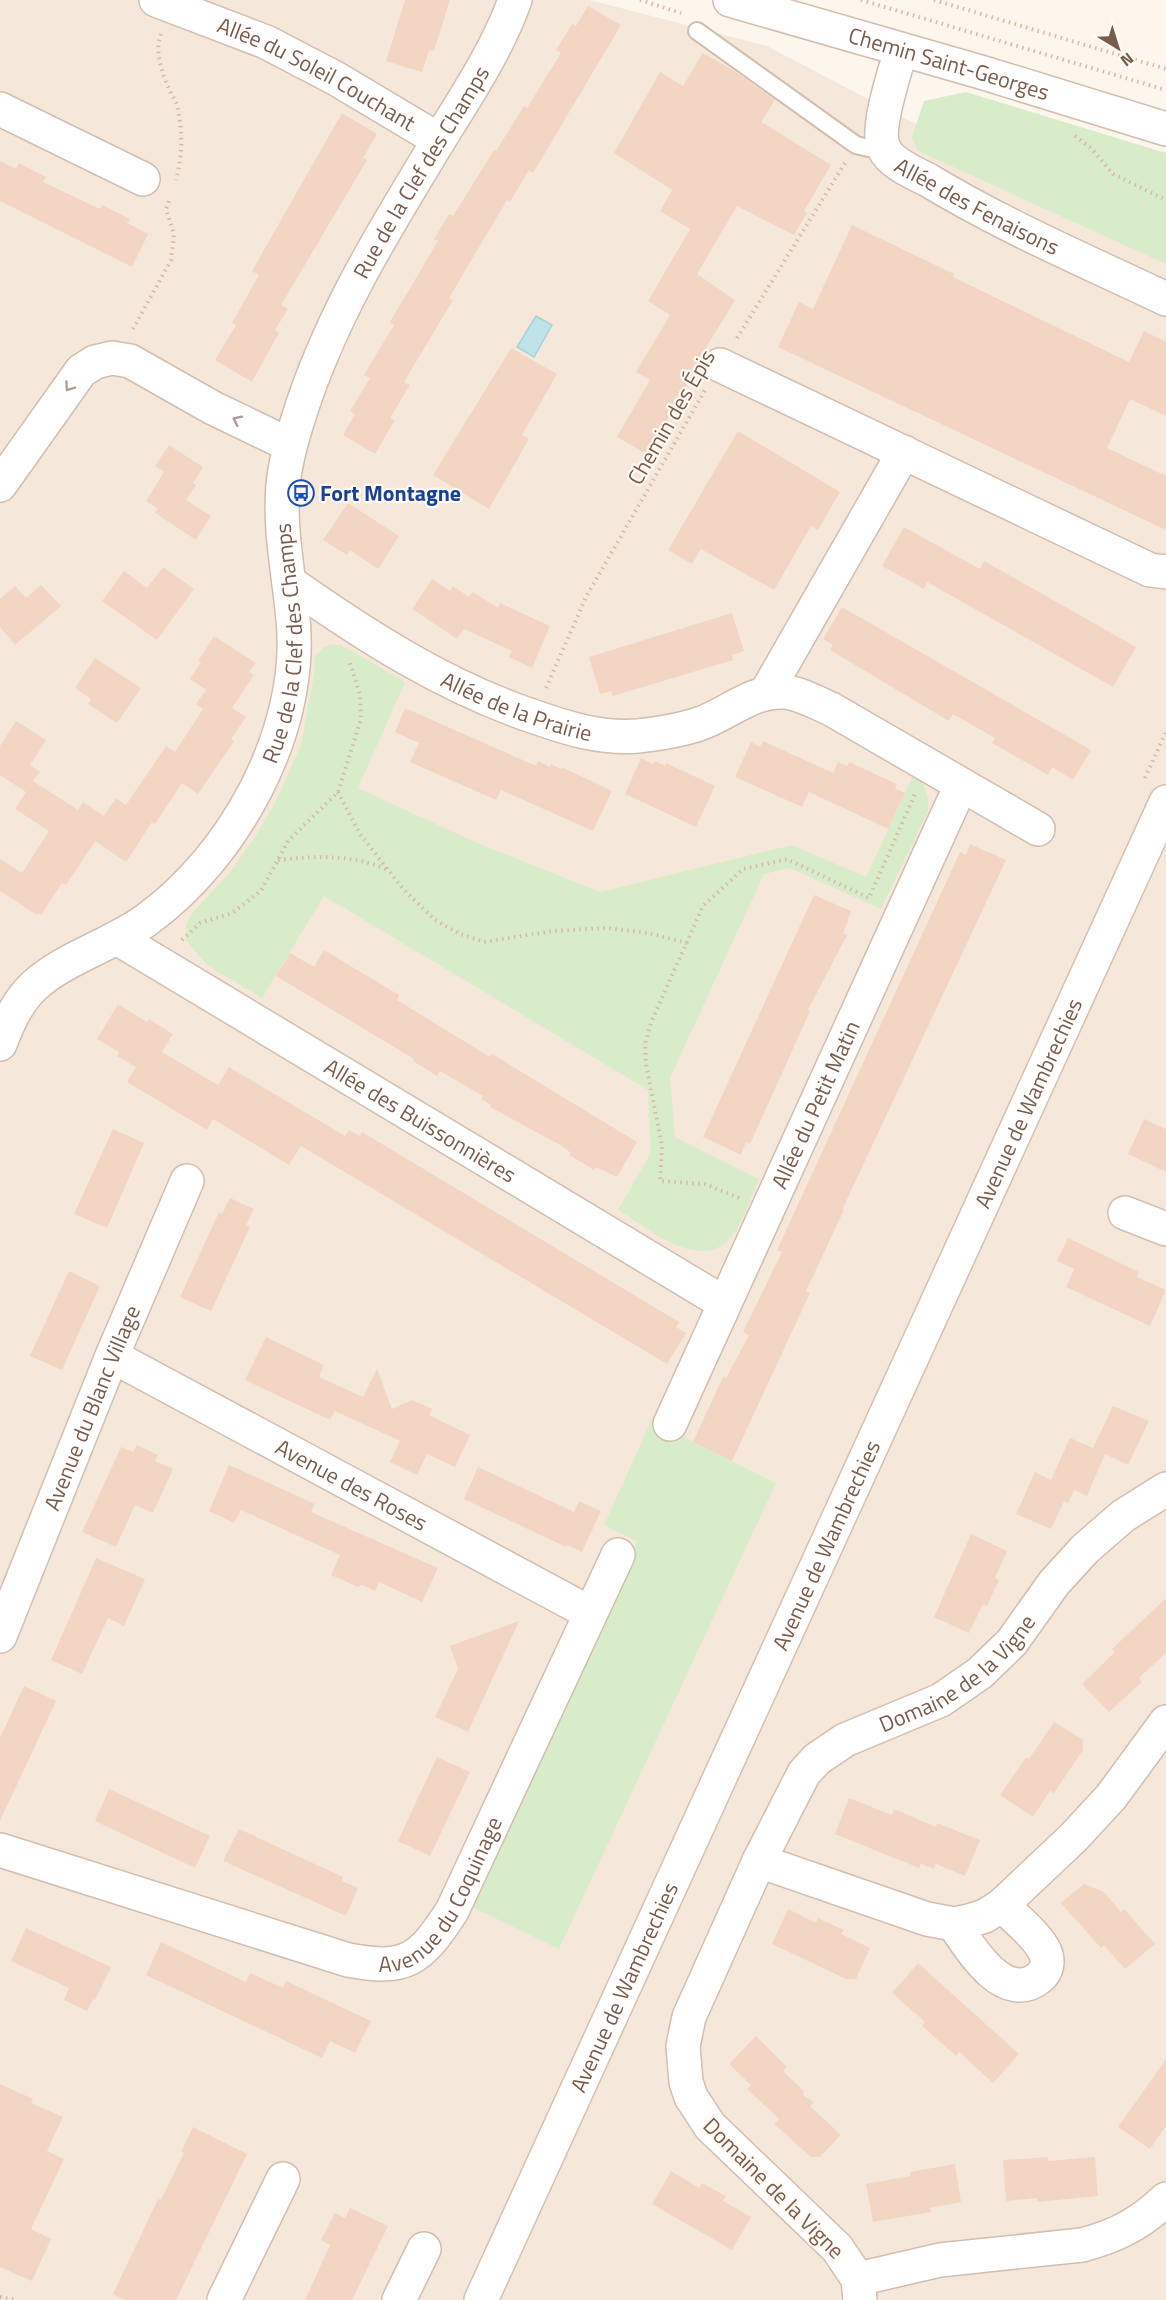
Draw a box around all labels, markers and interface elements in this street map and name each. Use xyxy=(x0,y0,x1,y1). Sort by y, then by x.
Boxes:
street label: Allée du Soleil Couchant xyxy=(212,8,423,140)
street label: Chemin Saint-Georges xyxy=(845,18,1054,109)
north arrow xyxy=(1088,18,1148,78)
text: N xyxy=(1115,47,1139,73)
street label: Rue de la Clef des Champs xyxy=(344,59,498,285)
street label: Allée des Fenaisons xyxy=(888,149,1065,264)
street label: Chemin des Épis xyxy=(618,343,724,491)
one-way arrow xyxy=(66,381,77,392)
one-way arrow xyxy=(233,416,244,428)
place label: Fort Montagne xyxy=(320,476,461,510)
bus stop icon: Fort Montagne xyxy=(286,478,316,508)
street label: Rue de la Clef des Champs xyxy=(253,522,311,768)
street label: Allée de la Prairie xyxy=(435,663,595,750)
street label: Avenue de Wambrechies xyxy=(965,993,1091,1214)
street label: Allée du Petit Matin xyxy=(762,1015,869,1194)
street label: Allée des Buissonnières xyxy=(318,1049,523,1191)
street label: Avenue du Blanc Village xyxy=(35,1300,149,1516)
street label: Avenue des Roses xyxy=(269,1430,434,1540)
street label: Avenue de Wambrechies xyxy=(763,1435,889,1656)
street label: Domaine de la Vigne xyxy=(874,1607,1044,1741)
street label: Avenue du Coquinage xyxy=(378,1811,511,1981)
street label: Avenue de Wambrechies xyxy=(561,1877,687,2098)
street label: Domaine de la Vigne xyxy=(695,2109,853,2267)

